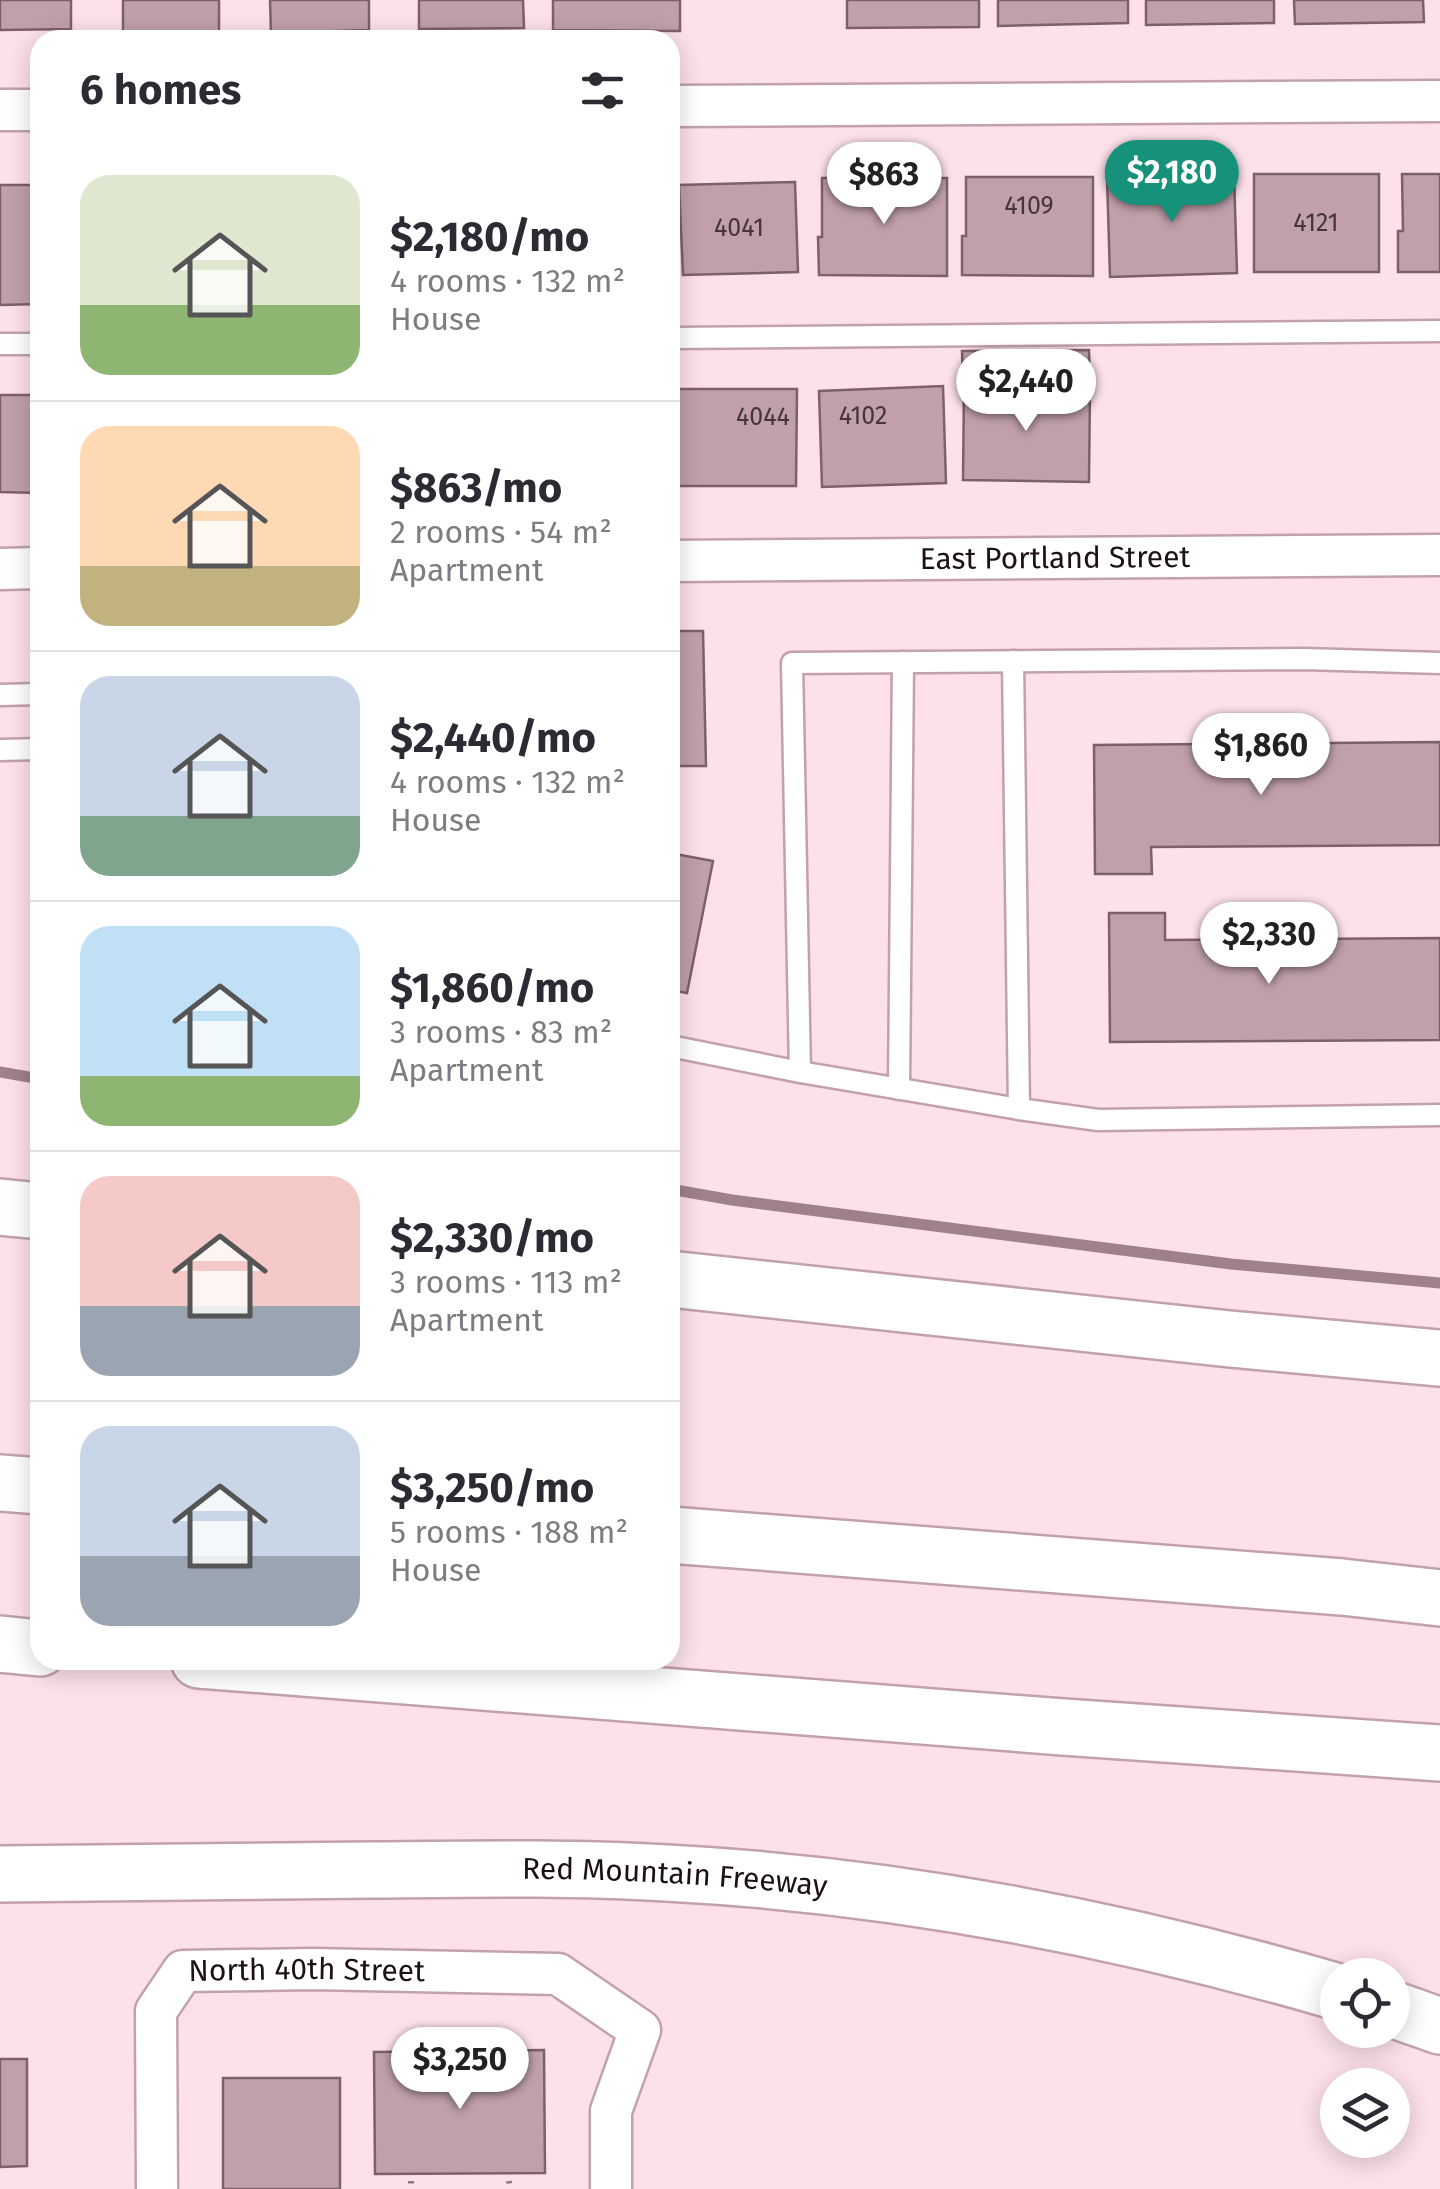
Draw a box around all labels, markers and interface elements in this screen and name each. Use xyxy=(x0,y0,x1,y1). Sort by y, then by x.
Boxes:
icon: filters xyxy=(575,63,630,118)
text: 6 homes xyxy=(80,65,241,115)
pin: $2,180 xyxy=(1091,140,1253,225)
pin: $863 xyxy=(825,142,943,227)
text: $2,180 xyxy=(1127,153,1217,191)
text: $863 xyxy=(849,155,919,193)
house number: 4109 xyxy=(1004,191,1054,221)
house number: 4121 xyxy=(1293,208,1339,238)
text: $2,180/mo xyxy=(390,212,589,262)
house number: 4041 xyxy=(714,213,764,243)
icon: home xyxy=(160,215,280,335)
text: 4 rooms · 132 m² xyxy=(390,262,625,300)
text: House xyxy=(390,300,481,338)
pin: $2,440 xyxy=(945,349,1107,434)
text: $2,440 xyxy=(978,362,1074,400)
house number: 4102 xyxy=(839,401,887,431)
house number: 4044 xyxy=(736,402,790,432)
text: $863/mo xyxy=(390,463,562,513)
icon: home xyxy=(160,466,280,586)
text: 2 rooms · 54 m² xyxy=(390,513,612,551)
street label: East Portland Street xyxy=(920,539,1191,577)
text: Apartment xyxy=(390,551,544,589)
text: $2,440/mo xyxy=(390,713,596,763)
pin: $1,860 xyxy=(1180,713,1342,798)
icon: home xyxy=(160,716,280,836)
text: $1,860 xyxy=(1214,726,1308,764)
text: 4 rooms · 132 m² xyxy=(390,763,625,801)
text: House xyxy=(390,801,481,839)
pin: $2,330 xyxy=(1188,902,1350,987)
text: $2,330 xyxy=(1222,915,1316,953)
text: $1,860/mo xyxy=(390,963,594,1013)
icon: home xyxy=(160,966,280,1086)
text: 3 rooms · 83 m² xyxy=(390,1013,612,1051)
text: Apartment xyxy=(390,1051,544,1089)
text: $2,330/mo xyxy=(390,1213,594,1263)
icon: home xyxy=(160,1216,280,1336)
text: 3 rooms · 113 m² xyxy=(390,1263,622,1301)
text: Apartment xyxy=(390,1301,544,1339)
text: $3,250/mo xyxy=(390,1463,594,1513)
icon: home xyxy=(160,1466,280,1586)
text: 5 rooms · 188 m² xyxy=(390,1513,628,1551)
text: House xyxy=(390,1551,481,1589)
street label: Red Mountain Freeway xyxy=(522,1851,829,1904)
street label: North 40th Street xyxy=(188,1951,426,1989)
map controls xyxy=(1320,1958,1410,2158)
button: locate xyxy=(1320,1958,1410,2048)
pin: $3,250 xyxy=(379,2027,541,2112)
text: $3,250 xyxy=(413,2040,507,2078)
button: layers xyxy=(1320,2068,1410,2158)

